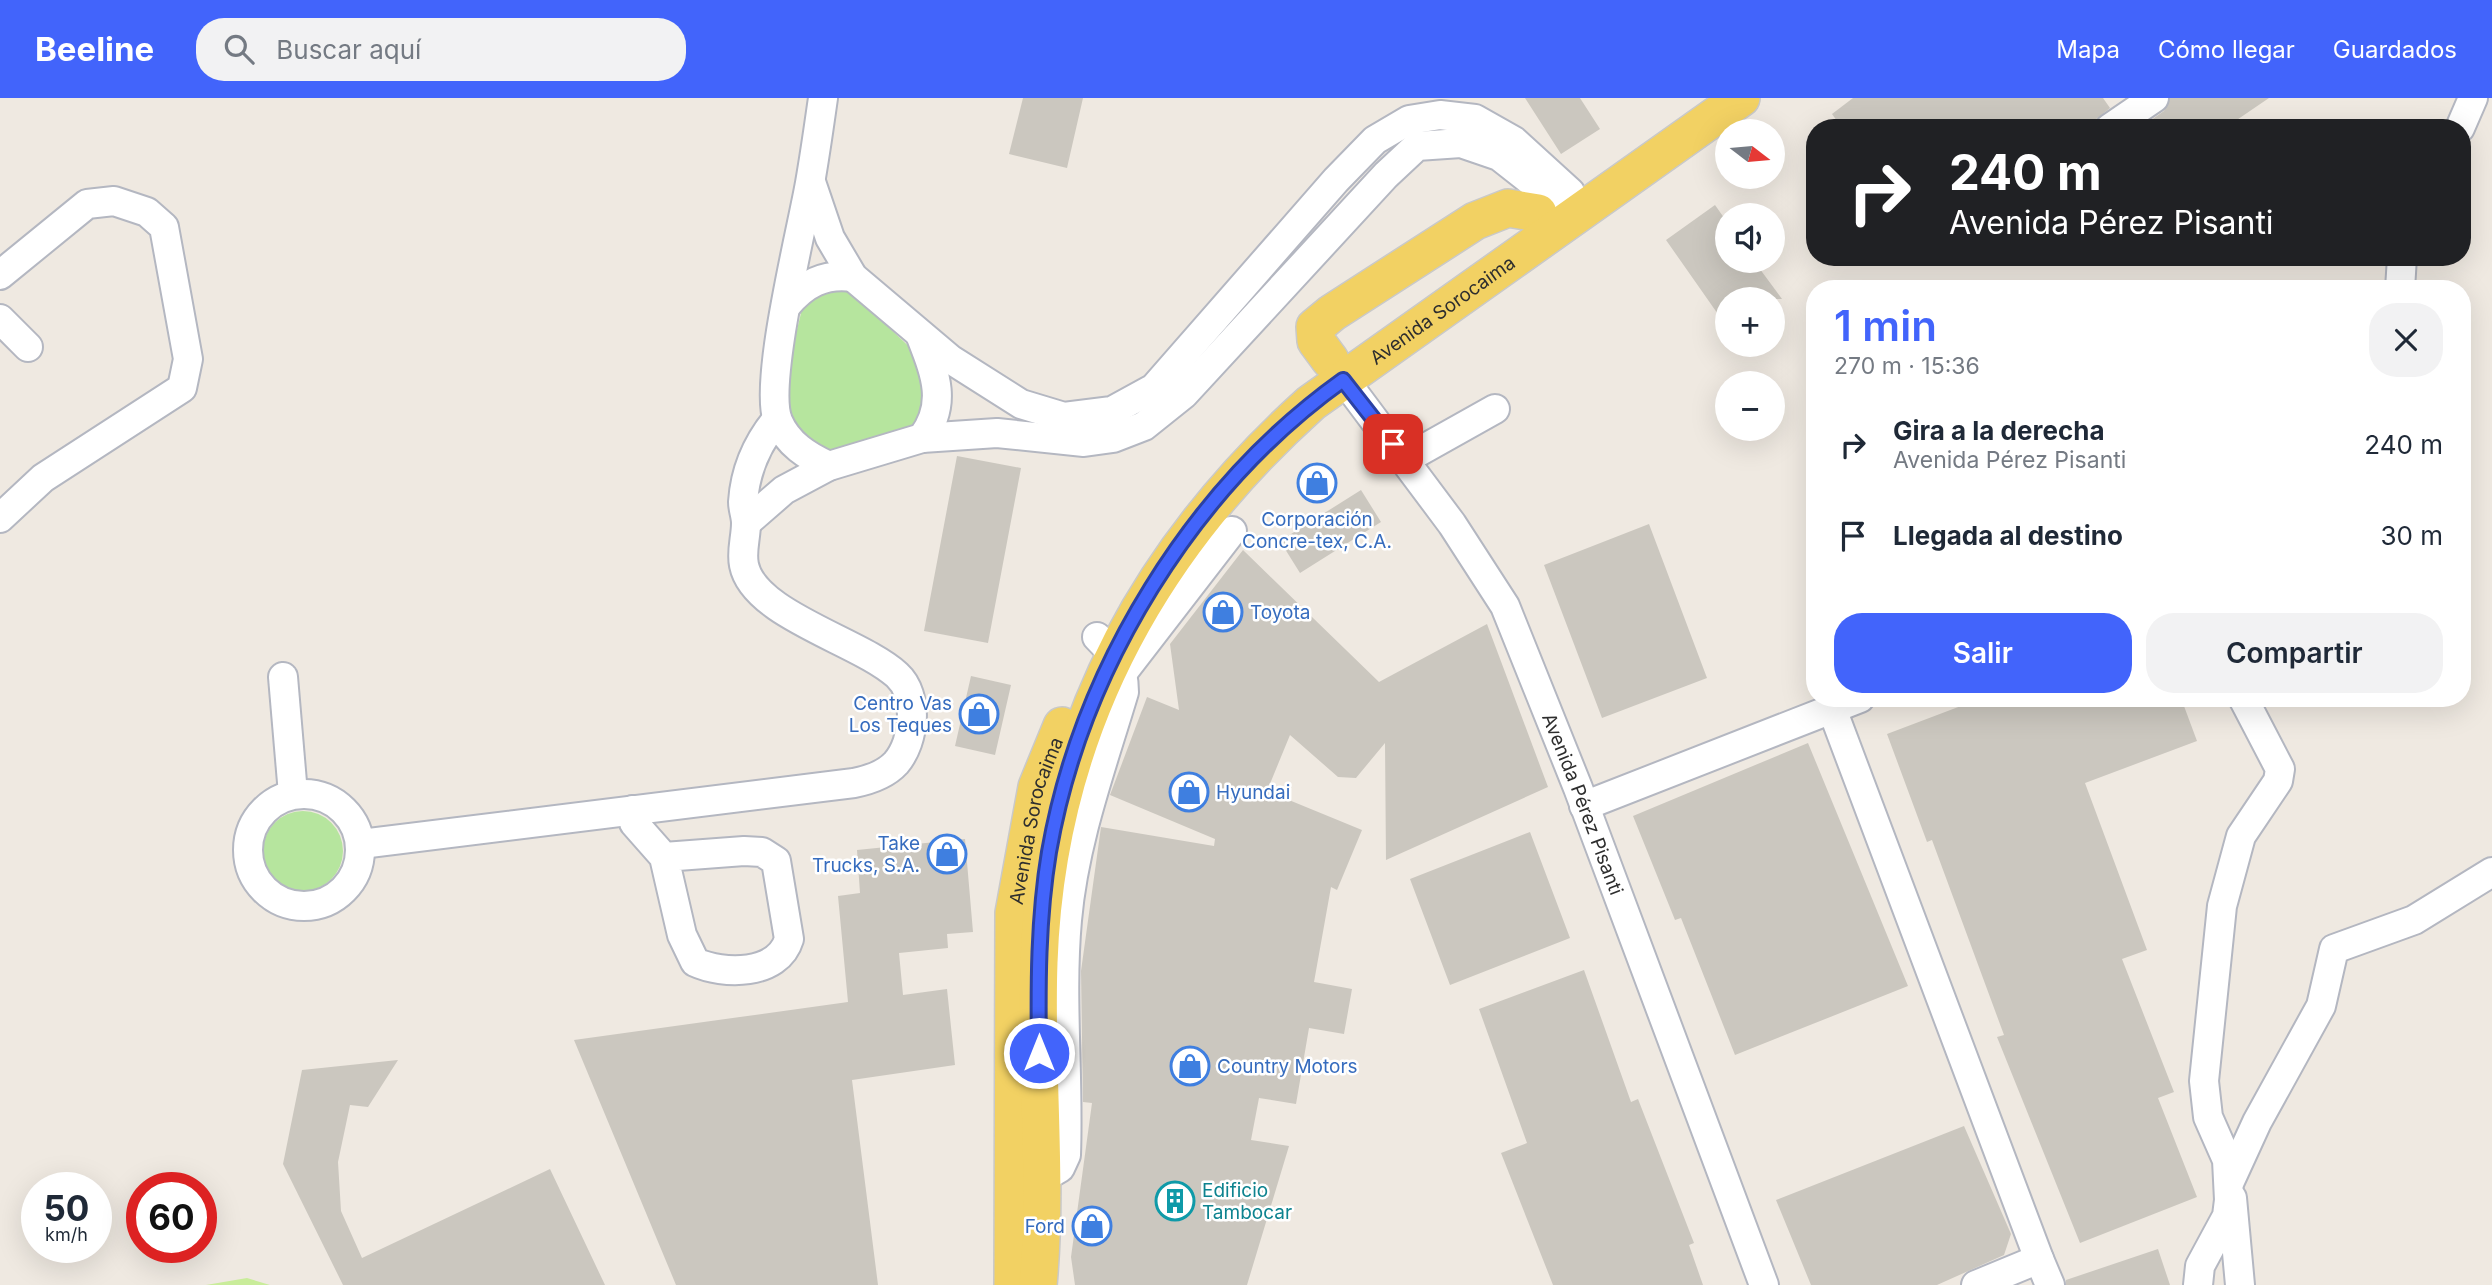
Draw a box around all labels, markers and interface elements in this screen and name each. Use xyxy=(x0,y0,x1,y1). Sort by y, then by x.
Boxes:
search box xyxy=(196,18,686,81)
text: Beeline xyxy=(35,29,154,69)
icon: search xyxy=(220,30,258,68)
text: Buscar aquí xyxy=(276,34,421,65)
text: Mapa xyxy=(2056,35,2120,64)
text: Cómo llegar xyxy=(2158,35,2295,64)
text: Guardados xyxy=(2333,35,2457,64)
north arrow xyxy=(1715,119,1785,189)
map controls xyxy=(1715,119,1785,441)
text: 240 m xyxy=(1949,143,2102,202)
icon: right xyxy=(1834,147,1925,238)
button: sound xyxy=(1715,203,1785,273)
text: Avenida Pérez Pisanti xyxy=(1949,203,2274,242)
street label: Avenida Sorocaima xyxy=(1365,251,1519,369)
button: + xyxy=(1715,287,1785,357)
text: 1 min xyxy=(1834,300,1937,351)
button: close xyxy=(2369,303,2443,377)
text: 270 m · 15:36 xyxy=(1834,352,1980,380)
button: − xyxy=(1715,371,1785,441)
pin xyxy=(1363,414,1423,474)
text: Gira a la derecha xyxy=(1893,415,2105,446)
icon: arrive xyxy=(1374,425,1412,463)
icon: right xyxy=(1834,426,1872,464)
text: 240 m xyxy=(2364,429,2443,460)
text: Avenida Pérez Pisanti xyxy=(1893,446,2126,474)
shop icon: Corporación Concre-tex, C.A. xyxy=(1296,462,1338,504)
place label: Corporación Concre-tex, C.A. xyxy=(1242,508,1392,553)
icon: arrive xyxy=(1834,517,1872,555)
text: Llegada al destino xyxy=(1893,520,2123,551)
text: 30 m xyxy=(2380,520,2443,551)
shop icon: Toyota xyxy=(1202,591,1244,633)
place label: Toyota xyxy=(1250,601,1310,624)
button: Salir xyxy=(1834,613,2132,693)
button: Compartir xyxy=(2146,613,2443,693)
place label: Centro Vas Los Teques xyxy=(849,692,952,737)
shop icon: Centro Vas Los Teques xyxy=(958,693,1000,735)
street label: Avenida Pérez Pisanti xyxy=(1538,710,1628,898)
street label: Avenida Sorocaima xyxy=(1004,734,1068,906)
shop icon: Hyundai xyxy=(1168,771,1210,813)
place label: Hyundai xyxy=(1216,781,1290,804)
place label: Take Trucks, S.A. xyxy=(812,832,920,877)
shop icon: Take Trucks, S.A. xyxy=(926,833,968,875)
position arrow xyxy=(1002,1016,1076,1090)
shop icon: Country Motors xyxy=(1169,1045,1211,1087)
place label: Country Motors xyxy=(1217,1055,1358,1078)
speed limit sign: 60 xyxy=(126,1172,217,1263)
place label: Edificio Tambocar xyxy=(1202,1179,1292,1224)
building icon: Edificio Tambocar xyxy=(1154,1180,1196,1222)
text: 50 xyxy=(44,1187,89,1229)
shop icon: Ford xyxy=(1071,1205,1113,1247)
place label: Ford xyxy=(1025,1215,1065,1238)
text: km/h xyxy=(45,1224,88,1245)

